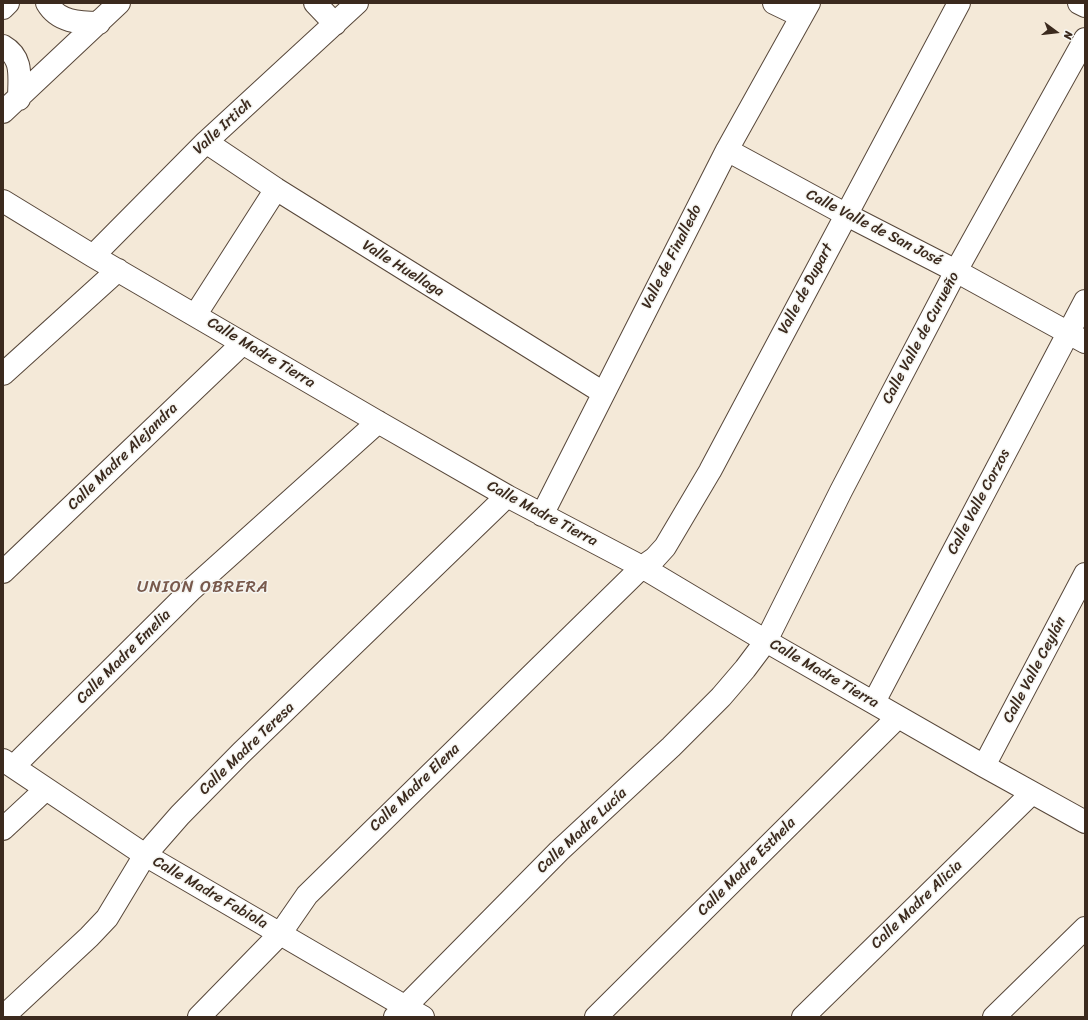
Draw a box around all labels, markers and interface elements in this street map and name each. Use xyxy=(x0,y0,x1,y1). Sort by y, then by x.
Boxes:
north arrow xyxy=(1036,12,1076,52)
text: N xyxy=(1058,29,1078,41)
street label: Valle Irtich xyxy=(190,95,256,159)
street label: Calle Valle de San José xyxy=(803,186,945,270)
street label: Valle de Finalledo xyxy=(638,202,706,312)
street label: Valle Huellaga xyxy=(359,237,447,301)
street label: Valle de Dupart xyxy=(775,241,837,337)
street label: Calle Valle de Curueño xyxy=(879,269,963,407)
street label: Calle Madre Tierra xyxy=(204,314,318,392)
street label: Calle Madre Alejandra xyxy=(64,400,182,514)
street label: Calle Valle Corzos xyxy=(944,446,1014,558)
street label: Calle Madre Tierra xyxy=(484,477,600,551)
district label: UNION OBRERA xyxy=(138,578,268,598)
street label: Calle Madre Emelia xyxy=(73,606,175,708)
street label: Calle Valle Ceylán xyxy=(999,614,1071,726)
street label: Calle Madre Tierra xyxy=(766,636,882,712)
street label: Calle Madre Teresa xyxy=(196,699,298,799)
street label: Calle Madre Elena xyxy=(366,740,464,836)
street label: Calle Madre Lucía xyxy=(533,785,631,877)
street label: Calle Madre Esthela xyxy=(694,814,800,920)
street label: Calle Madre Fabiola xyxy=(149,853,271,933)
street label: Calle Madre Alicia xyxy=(868,857,966,953)

